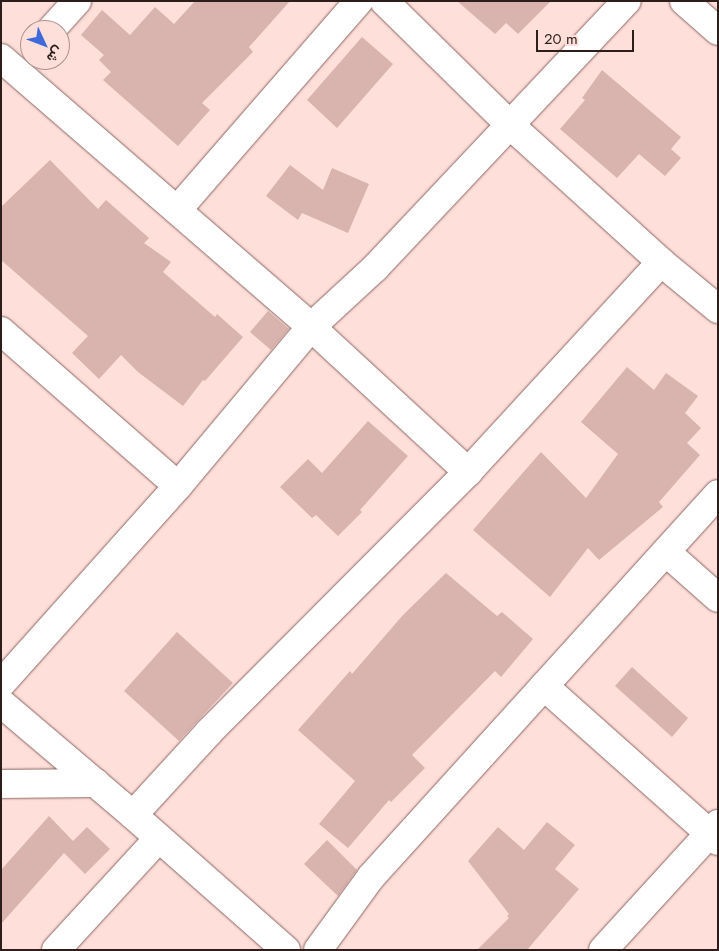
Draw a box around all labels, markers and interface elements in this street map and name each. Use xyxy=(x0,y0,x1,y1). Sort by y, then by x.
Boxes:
north arrow xyxy=(20,20,70,70)
scale bar xyxy=(539,20,636,52)
text: 20 m xyxy=(544,28,578,50)
text: ش xyxy=(42,42,68,68)

